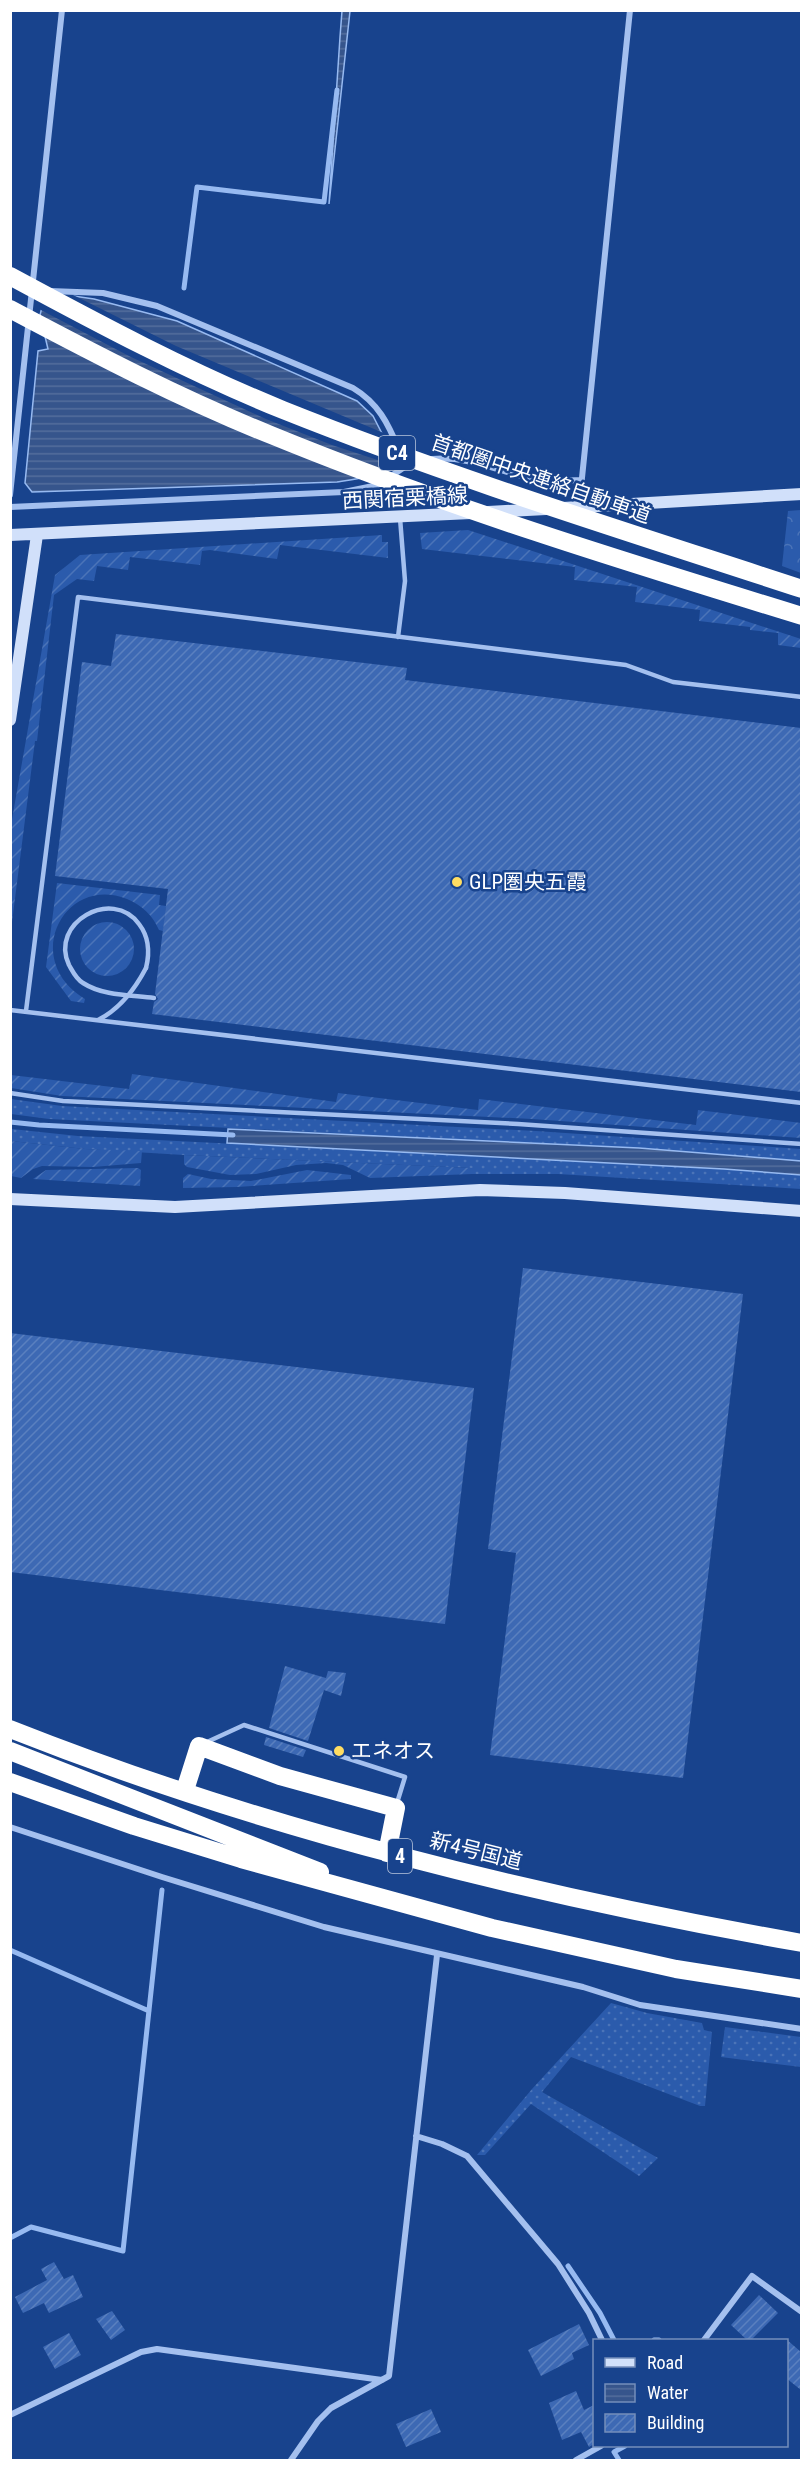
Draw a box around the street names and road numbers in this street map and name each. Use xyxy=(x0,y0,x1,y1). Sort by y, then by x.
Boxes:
street label: 首都圏中央連絡自動車道 xyxy=(428,430,654,528)
road number: C4 xyxy=(379,436,415,470)
street label: 西関宿栗橋線 xyxy=(341,483,469,513)
street label: 新4号国道 xyxy=(427,1828,525,1874)
road number: 4 xyxy=(388,1839,412,1873)

